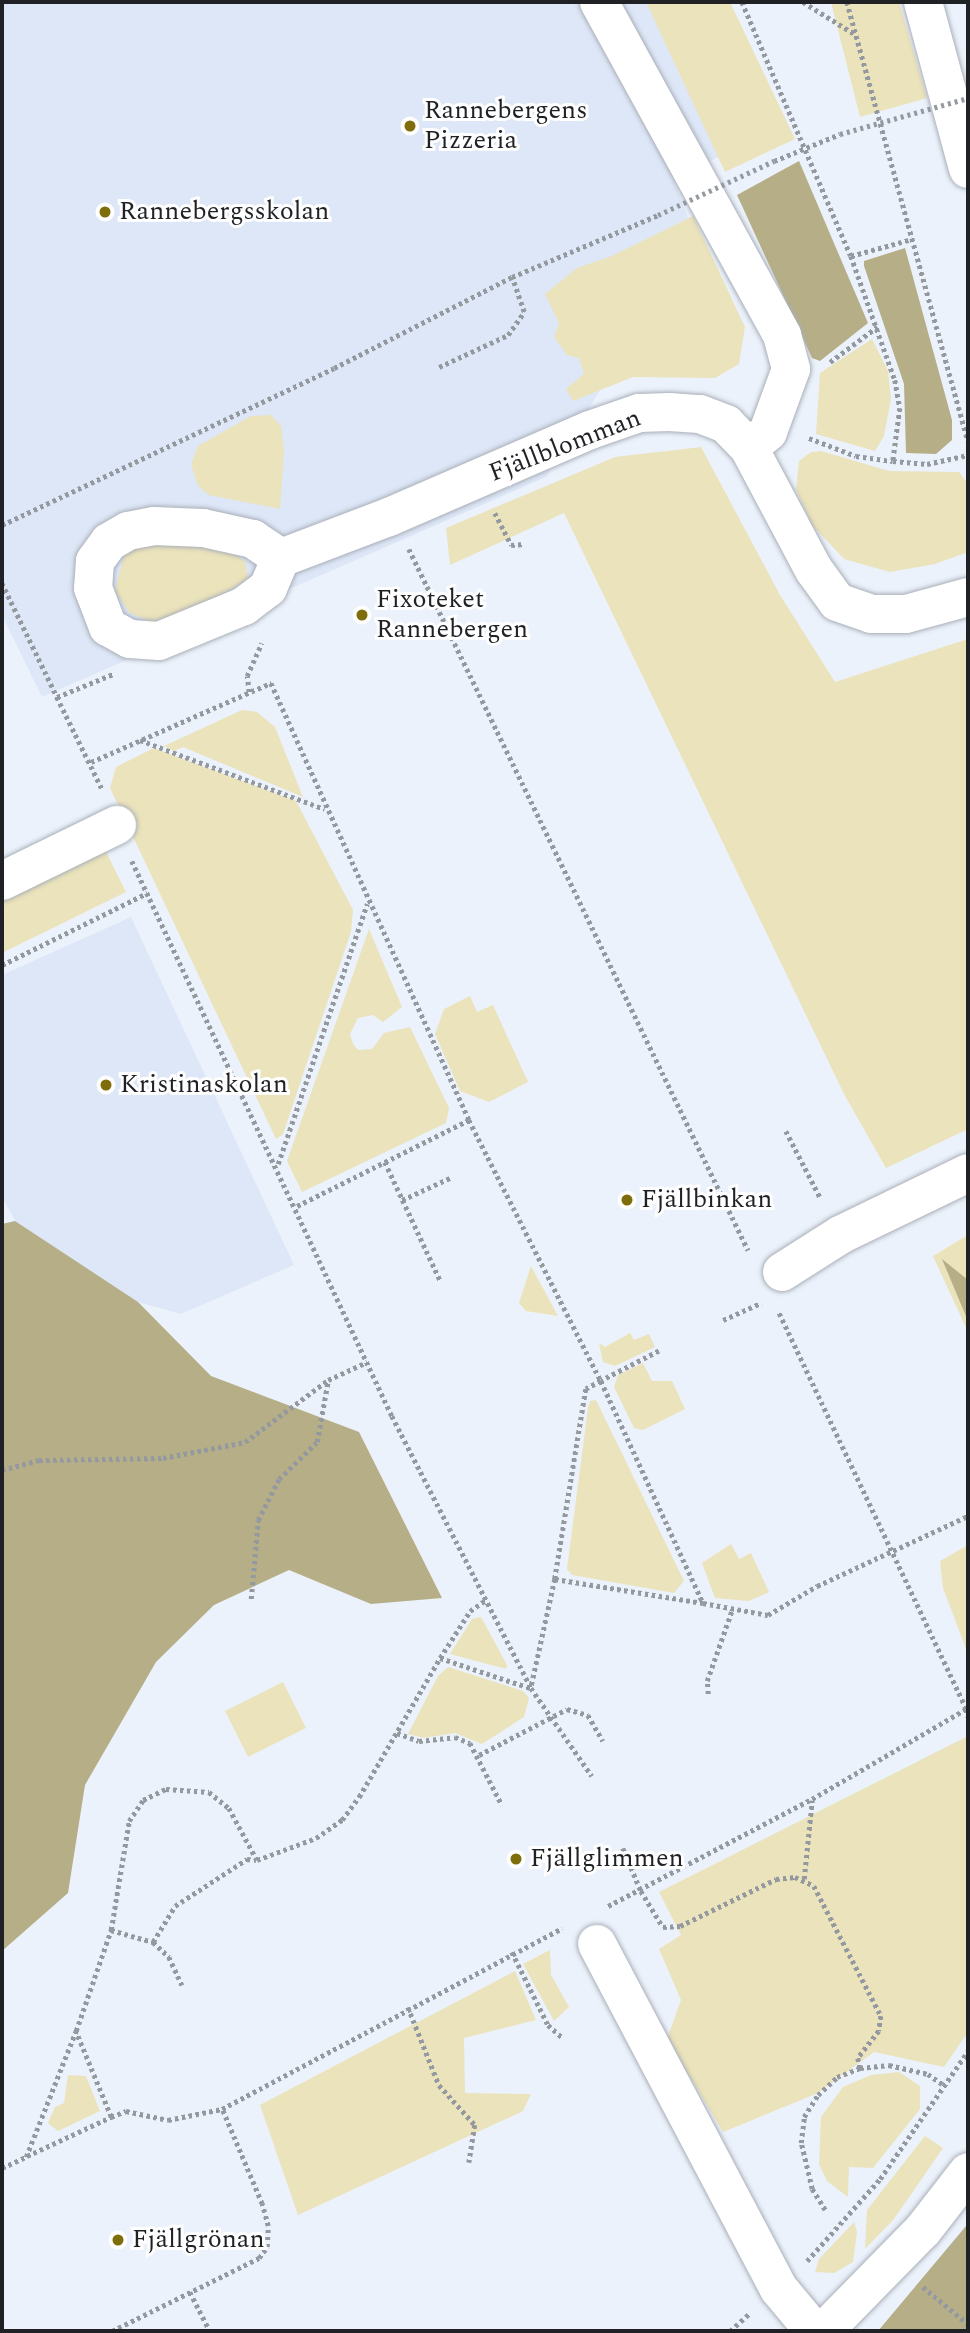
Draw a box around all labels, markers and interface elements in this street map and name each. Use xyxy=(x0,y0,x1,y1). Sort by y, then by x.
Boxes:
place label: Rannebergens Pizzeria xyxy=(424,95,587,156)
marker: Rannebergens Pizzeria xyxy=(402,118,418,134)
place label: Rannebergsskolan xyxy=(119,196,329,228)
marker: Rannebergsskolan xyxy=(97,204,113,220)
street label: Fjällblomman xyxy=(485,403,645,489)
place label: Fixoteket Rannebergen xyxy=(376,584,528,646)
marker: Fixoteket Rannebergen xyxy=(354,607,370,623)
place label: Kristinaskolan xyxy=(120,1069,288,1101)
marker: Kristinaskolan xyxy=(98,1077,114,1093)
place label: Fjällbinkan xyxy=(641,1184,772,1216)
marker: Fjällbinkan xyxy=(619,1192,635,1208)
place label: Fjällglimmen xyxy=(530,1843,684,1875)
marker: Fjällglimmen xyxy=(508,1851,524,1867)
place label: Fjällgrönan xyxy=(132,2224,265,2256)
marker: Fjällgrönan xyxy=(110,2232,126,2248)

